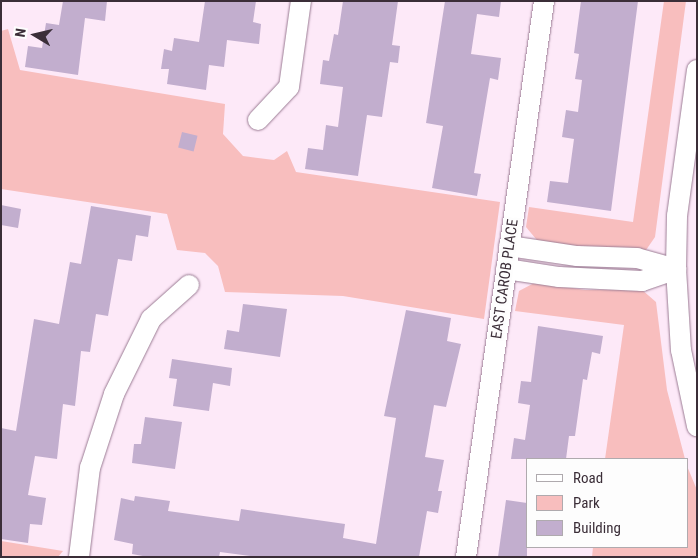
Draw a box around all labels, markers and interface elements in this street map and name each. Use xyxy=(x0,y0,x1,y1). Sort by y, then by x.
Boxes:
north arrow xyxy=(10,10,60,60)
text: N xyxy=(12,27,29,38)
street label: EAST CAROB PLACE xyxy=(488,218,522,340)
legend xyxy=(526,458,688,548)
text: Road xyxy=(573,469,603,487)
text: Park xyxy=(573,494,600,512)
text: Building xyxy=(573,519,621,537)

